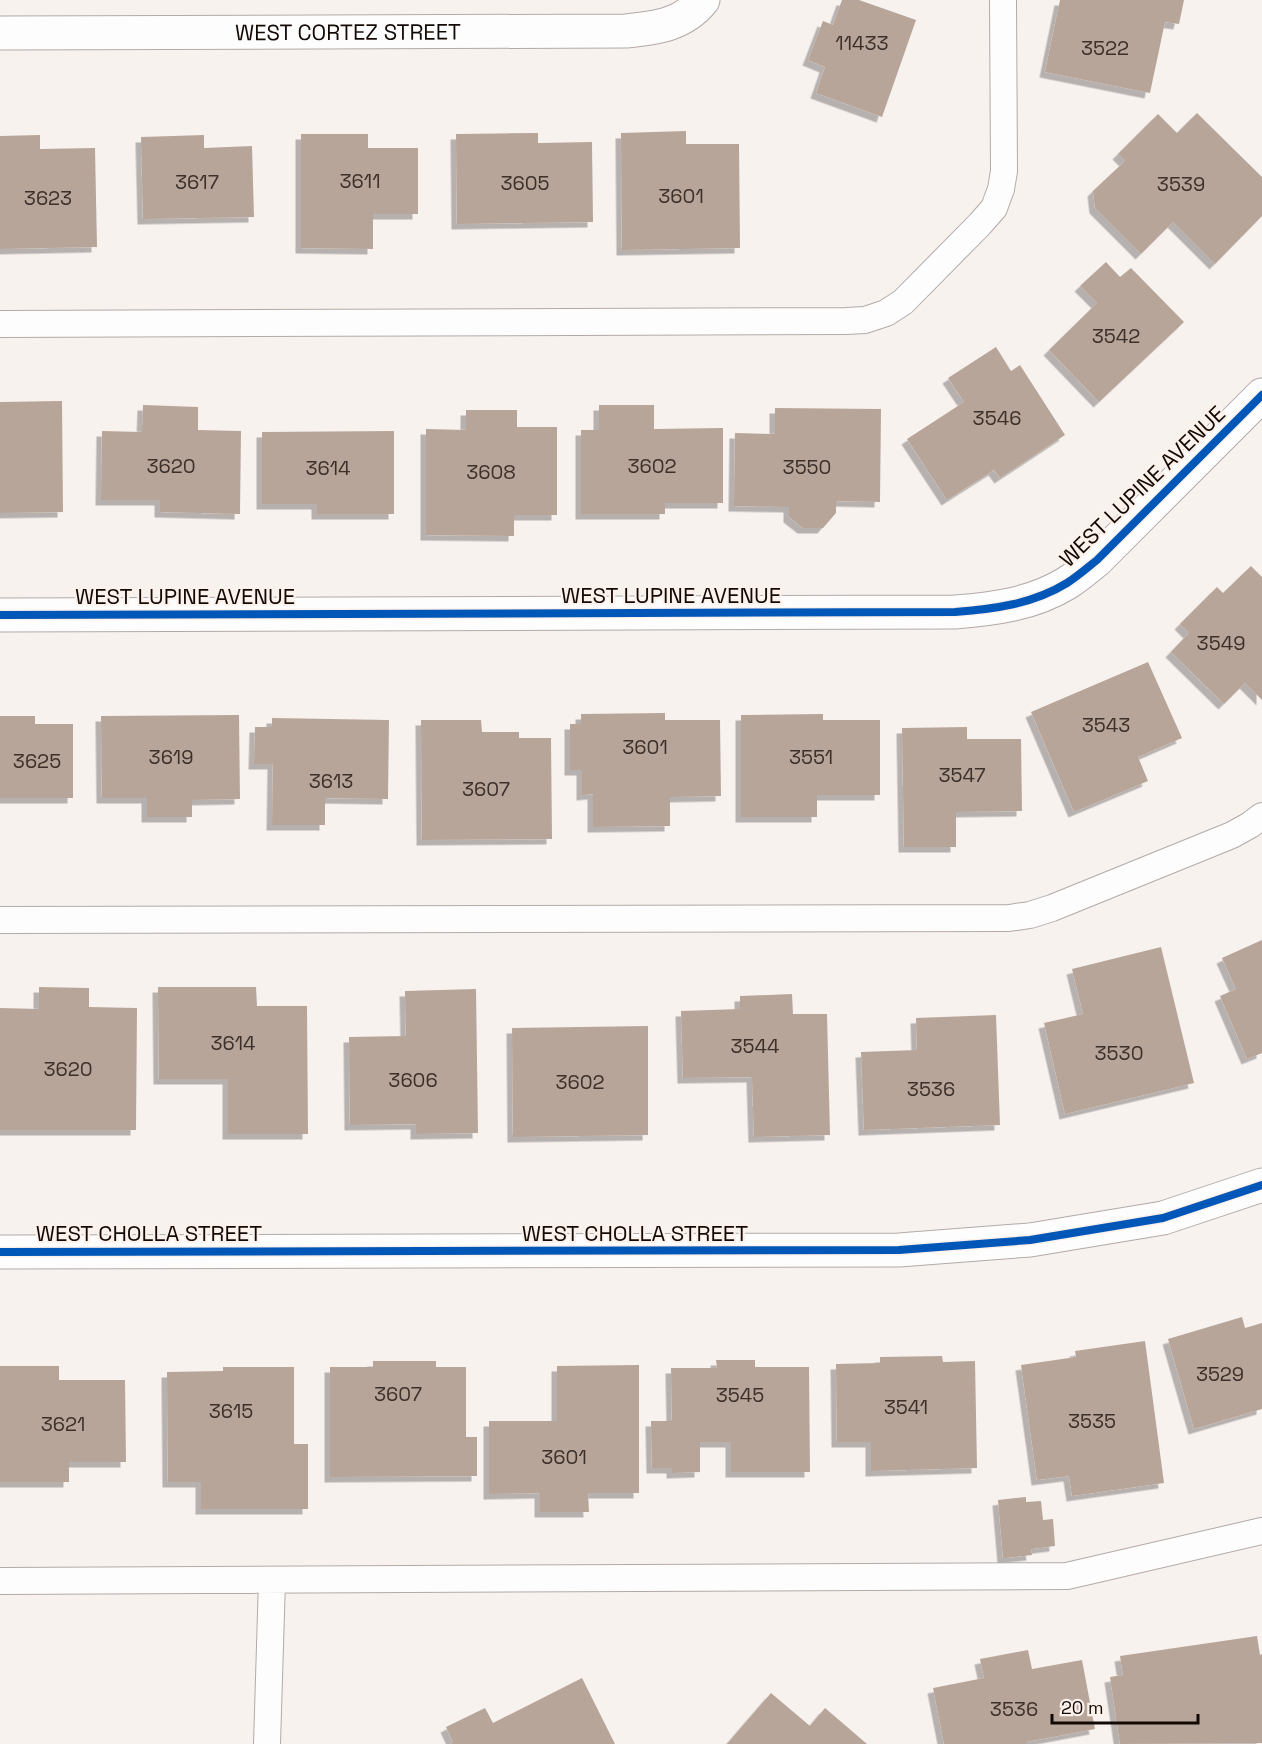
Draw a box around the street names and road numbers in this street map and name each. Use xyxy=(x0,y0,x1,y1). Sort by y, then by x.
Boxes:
street label: WEST CORTEZ STREET xyxy=(235,18,461,46)
street label: WEST LUPINE AVENUE xyxy=(1053,399,1231,573)
street label: WEST LUPINE AVENUE xyxy=(561,581,781,609)
street label: WEST LUPINE AVENUE xyxy=(75,582,295,610)
street label: WEST CHOLLA STREET xyxy=(36,1219,262,1247)
street label: WEST CHOLLA STREET xyxy=(522,1219,748,1247)

